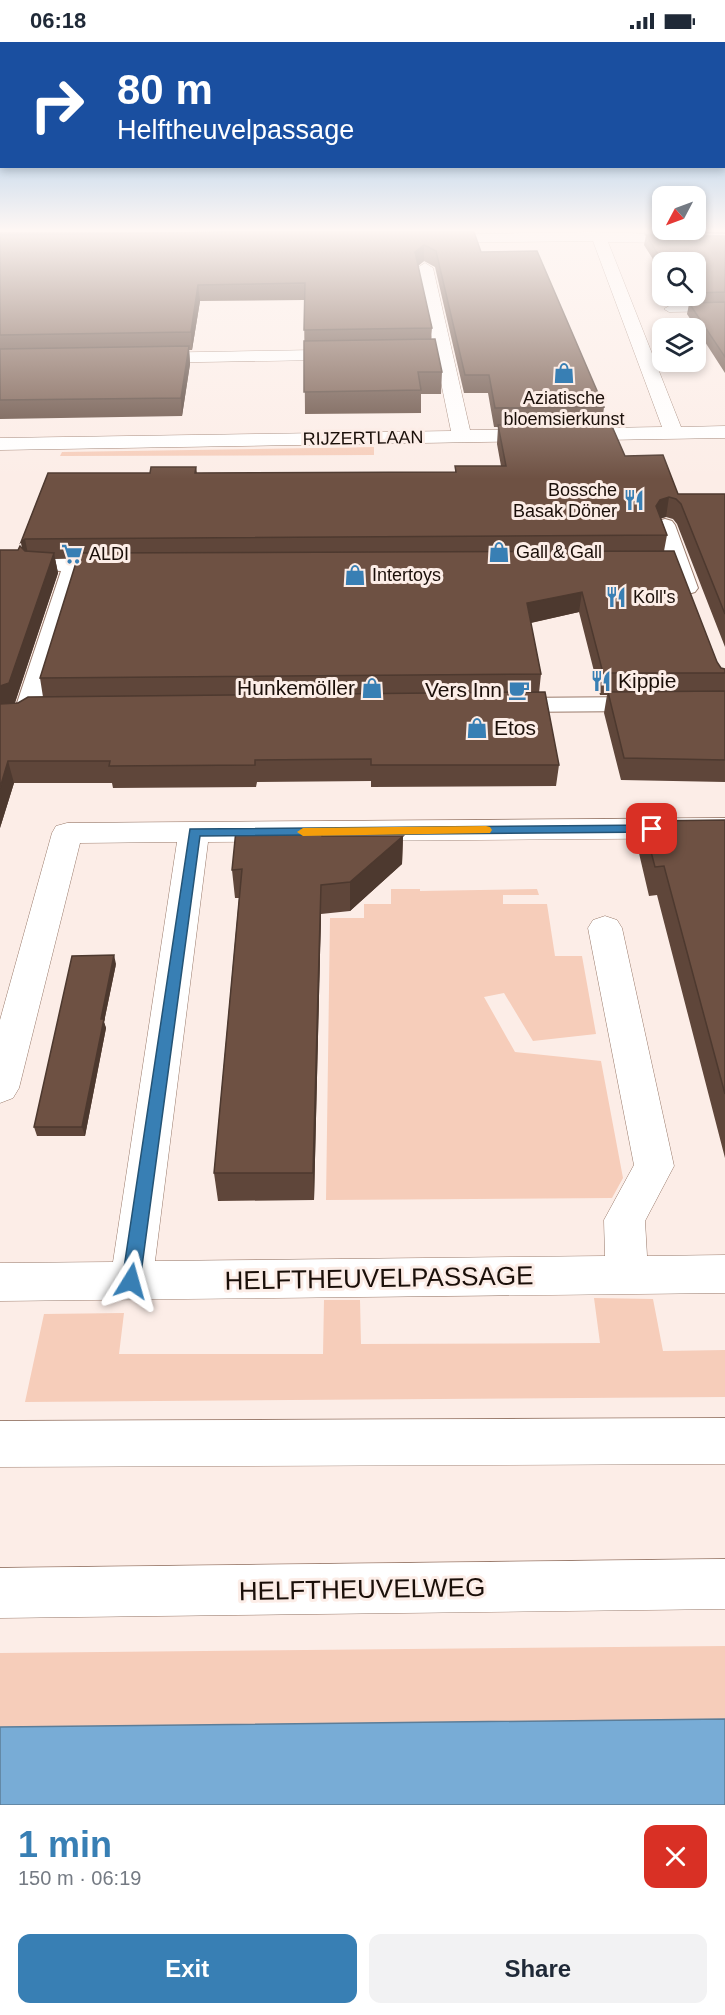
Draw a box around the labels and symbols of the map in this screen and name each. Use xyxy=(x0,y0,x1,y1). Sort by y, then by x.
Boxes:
north arrow xyxy=(652,186,706,240)
shop icon: Aziatische bloemsierkunst xyxy=(552,361,576,385)
place label: Aziatische bloemsierkunst xyxy=(503,388,625,429)
street label: RIJZERTLAAN xyxy=(302,427,424,449)
place label: Bossche Basak Döner xyxy=(513,480,617,521)
restaurant icon: Bossche Basak Döner xyxy=(622,488,646,512)
shop icon: Gall & Gall xyxy=(487,540,511,564)
supermarket icon: ALDI xyxy=(60,542,84,566)
place label: Gall & Gall xyxy=(516,542,602,562)
place label: ALDI xyxy=(89,544,129,564)
shop icon: Intertoys xyxy=(343,563,367,587)
place label: Intertoys xyxy=(372,565,441,585)
restaurant icon: Koll's xyxy=(604,585,628,609)
place label: Koll's xyxy=(633,587,675,607)
restaurant icon: Kippie xyxy=(589,669,613,693)
place label: Kippie xyxy=(618,669,676,692)
place label: Hunkemöller xyxy=(237,676,355,699)
shop icon: Hunkemöller xyxy=(360,676,384,700)
place label: Vers Inn xyxy=(425,678,502,701)
cafe icon: Vers Inn xyxy=(507,678,531,702)
shop icon: Etos xyxy=(465,716,489,740)
place label: Etos xyxy=(494,716,536,739)
pin xyxy=(626,803,677,854)
position arrow xyxy=(99,1249,163,1313)
street label: HELFTHEUVELPASSAGE xyxy=(224,1260,534,1296)
street label: HELFTHEUVELWEG xyxy=(238,1572,486,1606)

